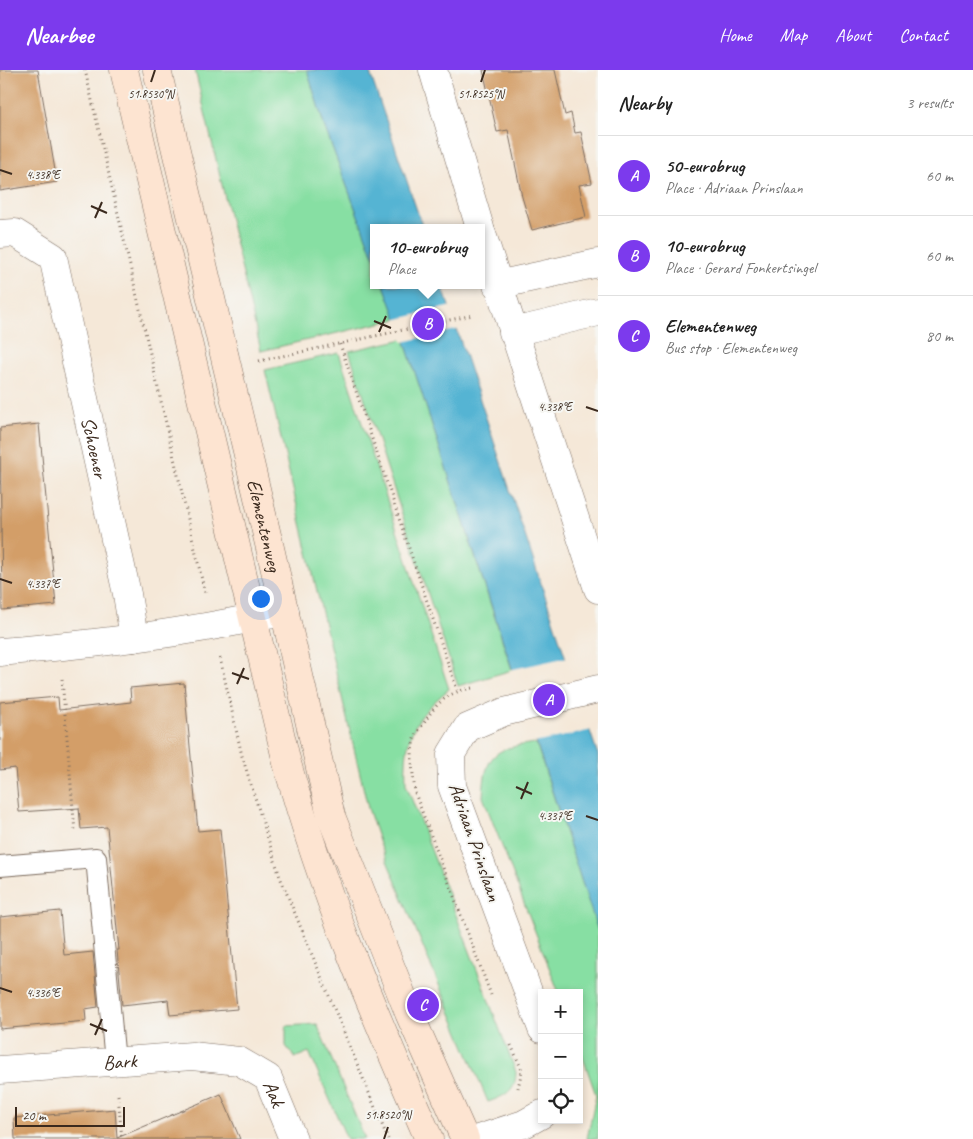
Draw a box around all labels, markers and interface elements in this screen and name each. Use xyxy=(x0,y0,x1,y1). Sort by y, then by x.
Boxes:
text: Nearbee xyxy=(25,20,93,50)
text: Home xyxy=(719,24,752,46)
text: Map xyxy=(780,24,807,46)
text: About xyxy=(835,24,871,46)
text: Contact xyxy=(899,24,948,46)
text: 51.8530°N xyxy=(128,86,175,102)
text: 51.8525°N xyxy=(458,86,505,102)
text: Nearby xyxy=(618,90,671,116)
text: 3 results xyxy=(906,93,953,113)
text: 50-eurobrug xyxy=(665,154,744,178)
text: A xyxy=(630,166,638,186)
text: 60 m xyxy=(926,166,953,186)
text: 4.338°E xyxy=(26,167,62,183)
text: Place · Adriaan Prinslaan xyxy=(665,178,803,198)
popup xyxy=(370,224,485,289)
text: 10-eurobrug xyxy=(665,234,745,258)
text: 10-eurobrug xyxy=(388,235,467,259)
text: B xyxy=(630,246,638,266)
text: 60 m xyxy=(926,246,953,266)
text: Place · Gerard Fonkertsingel xyxy=(665,258,816,278)
text: Place xyxy=(388,259,416,279)
pin: B xyxy=(412,305,444,343)
text: Elementenweg xyxy=(665,314,756,338)
text: C xyxy=(630,326,638,346)
text: 80 m xyxy=(926,326,953,346)
text: Bus stop · Elementenweg xyxy=(665,338,797,358)
text: 4.338°E xyxy=(538,399,574,415)
street label: Schoener xyxy=(76,415,114,482)
street label: Elementenweg xyxy=(242,477,288,575)
text: 4.337°E xyxy=(26,576,62,592)
your location xyxy=(248,586,274,612)
pin: A xyxy=(533,681,565,719)
street label: Adriaan Prinslaan xyxy=(443,779,507,905)
text: 4.337°E xyxy=(538,808,574,824)
text: 4.336°E xyxy=(26,985,62,1001)
pin: C xyxy=(407,986,439,1024)
map controls xyxy=(538,989,583,1124)
button: + xyxy=(538,989,583,1034)
button: − xyxy=(538,1034,583,1079)
street label: Bark xyxy=(102,1047,139,1075)
street label: Aak xyxy=(258,1077,291,1112)
button: locate xyxy=(538,1079,583,1124)
scale bar xyxy=(15,1104,125,1127)
text: 20 m xyxy=(22,1107,46,1124)
text: 51.8520°N xyxy=(365,1107,412,1123)

